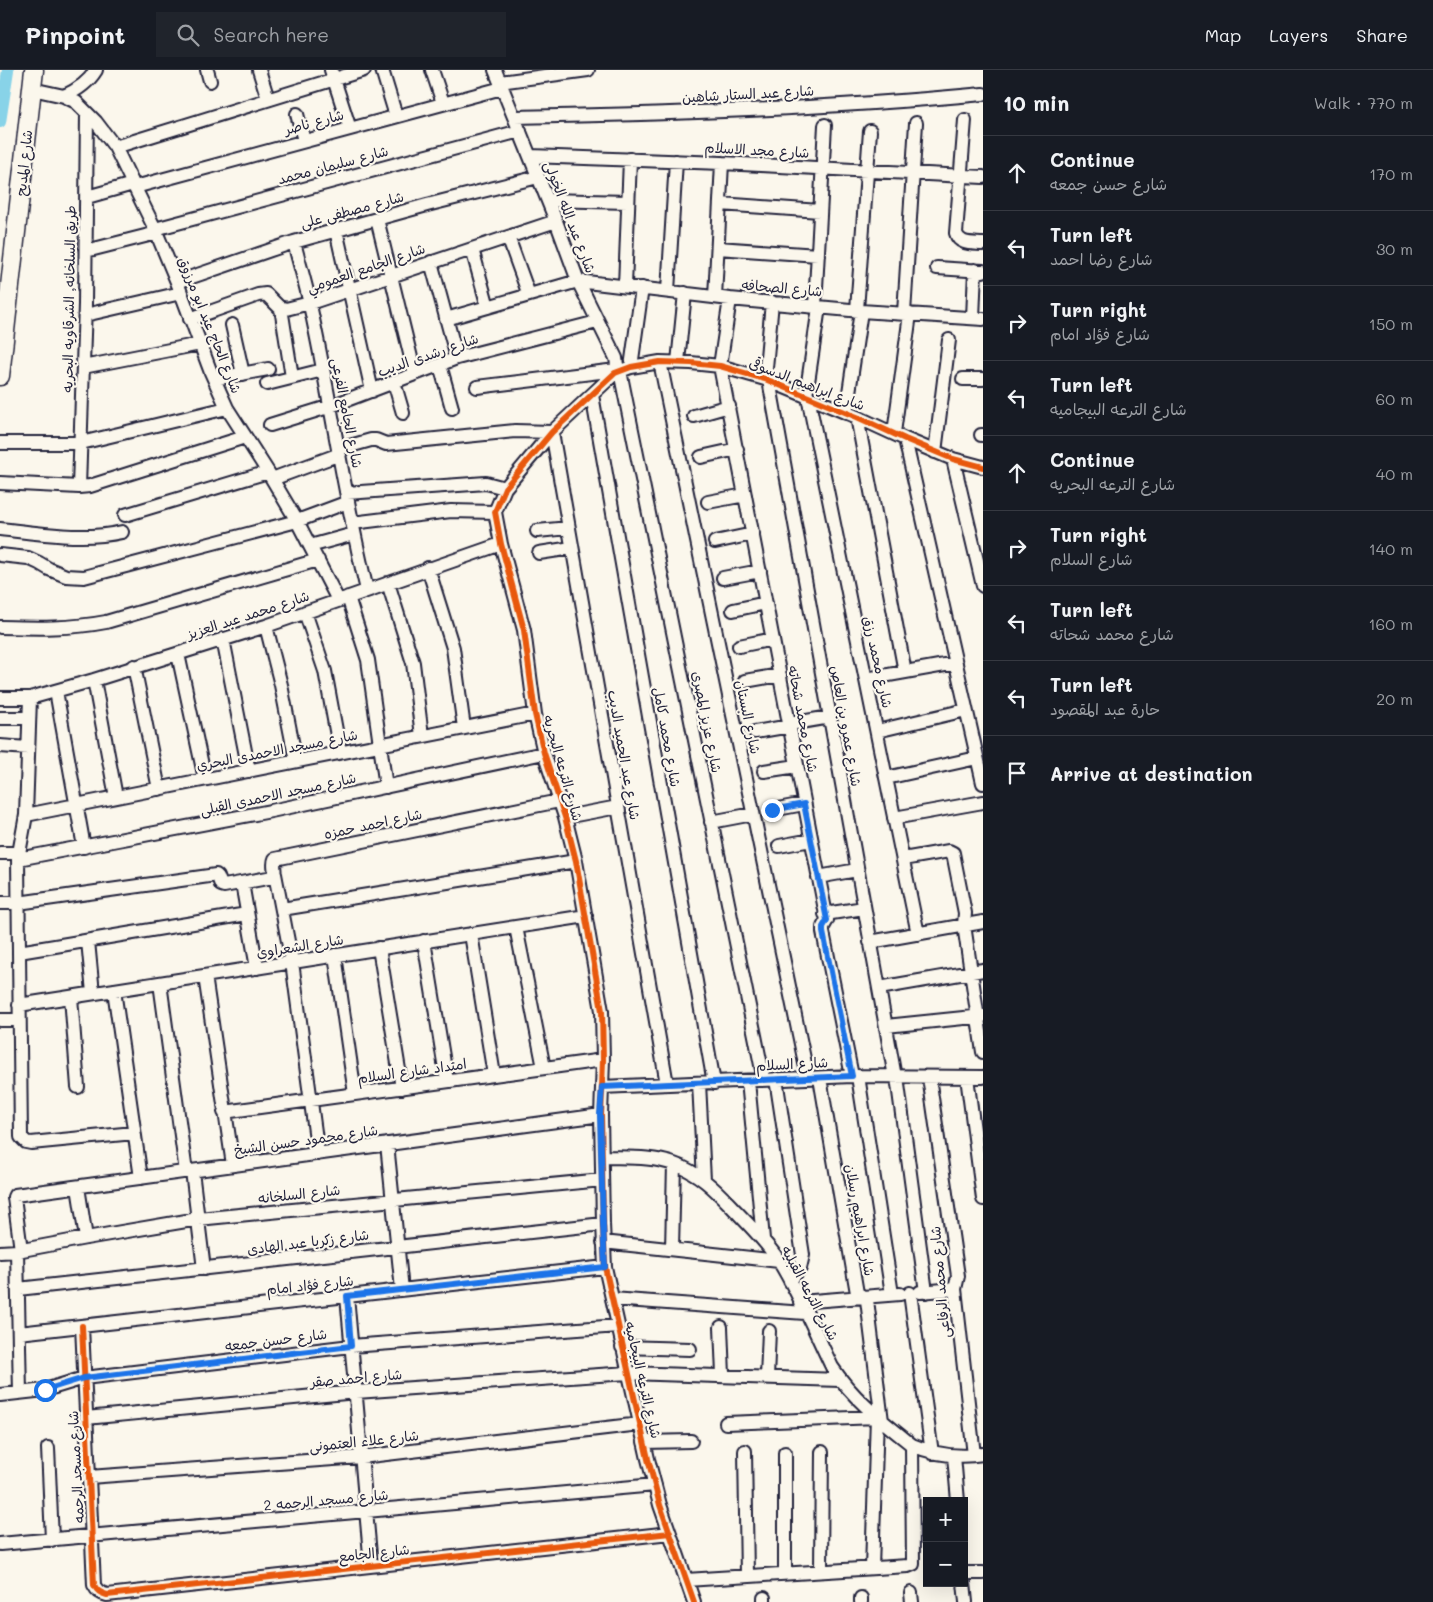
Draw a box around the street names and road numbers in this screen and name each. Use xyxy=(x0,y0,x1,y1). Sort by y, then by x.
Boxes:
street label: شارع عبد الستار شاهين xyxy=(681,81,815,107)
street label: شارع ناصر xyxy=(281,104,346,140)
street label: شارع المديح xyxy=(11,129,37,197)
street label: شارع مجد الاسلام xyxy=(704,137,810,164)
street label: شارع سليمان محمد xyxy=(275,141,391,189)
street label: شارع عبد الله الخولى xyxy=(539,158,601,276)
street label: شارع مصطفى على xyxy=(298,187,406,233)
street label: طريق السلخانه, الشرقاويه البحريه xyxy=(57,205,80,393)
street label: شارع الجامع العمومي xyxy=(304,238,429,300)
street label: شارع الحاج عيد ابو مرزوق xyxy=(173,254,247,396)
street label: شارع الصحافه xyxy=(741,275,823,301)
street label: شارع رشدى الديب xyxy=(375,328,481,382)
street label: شارع ابراهيم الدسوقى xyxy=(746,353,868,416)
street label: شارع الجامع الفرعى xyxy=(326,356,367,470)
street label: شارع محمد عبد العزيز xyxy=(183,586,312,645)
street label: شارع محمد رزق xyxy=(858,614,898,710)
street label: شارع محمد شحاته xyxy=(783,664,823,774)
street label: شارع عمرو بن العاص xyxy=(826,664,866,788)
street label: شارع عزيز المصرى xyxy=(687,669,727,775)
street label: شارع البستان xyxy=(730,678,766,756)
street label: شارع محمد كامل xyxy=(648,685,686,789)
street label: شارع عبد الحميد الديب xyxy=(603,688,645,822)
street label: شارع الترعه البحريه xyxy=(538,713,588,823)
street label: شارع مسجد الاحمدى البحري xyxy=(195,725,360,776)
street label: شارع مسجد الاحمدى القبلى xyxy=(198,768,358,820)
street label: شارع احمد حمزه xyxy=(322,804,424,844)
street label: شارع الشعراوى xyxy=(255,929,345,963)
street label: شارع السلام xyxy=(755,1052,829,1077)
street label: امتداد شارع السلام xyxy=(356,1053,468,1090)
street label: شارع محمود حسن الشيخ xyxy=(233,1120,379,1160)
street label: شارع ابراهيم رسلان xyxy=(839,1162,880,1278)
street label: شارع السلخانه xyxy=(257,1180,341,1208)
street label: شارع زكريا عبد الهادى xyxy=(246,1225,370,1259)
street label: شارع محمد الرفاعى xyxy=(925,1225,955,1339)
street label: شارع الترعه القبليه xyxy=(777,1242,843,1344)
street label: شارع فؤاد امام xyxy=(266,1270,355,1301)
street label: شارع الترعه البيجاميه xyxy=(620,1320,666,1440)
street label: شارع حسن جمعه xyxy=(224,1324,328,1356)
street label: شارع احمد صقر xyxy=(308,1364,403,1392)
street label: شارع مسجد الرحمه xyxy=(63,1410,89,1524)
street label: شارع علاء العتمونى xyxy=(308,1425,420,1457)
street label: شارع مسجد الرحمه 2 xyxy=(263,1485,389,1515)
street label: شارع الجامع xyxy=(337,1539,411,1568)

